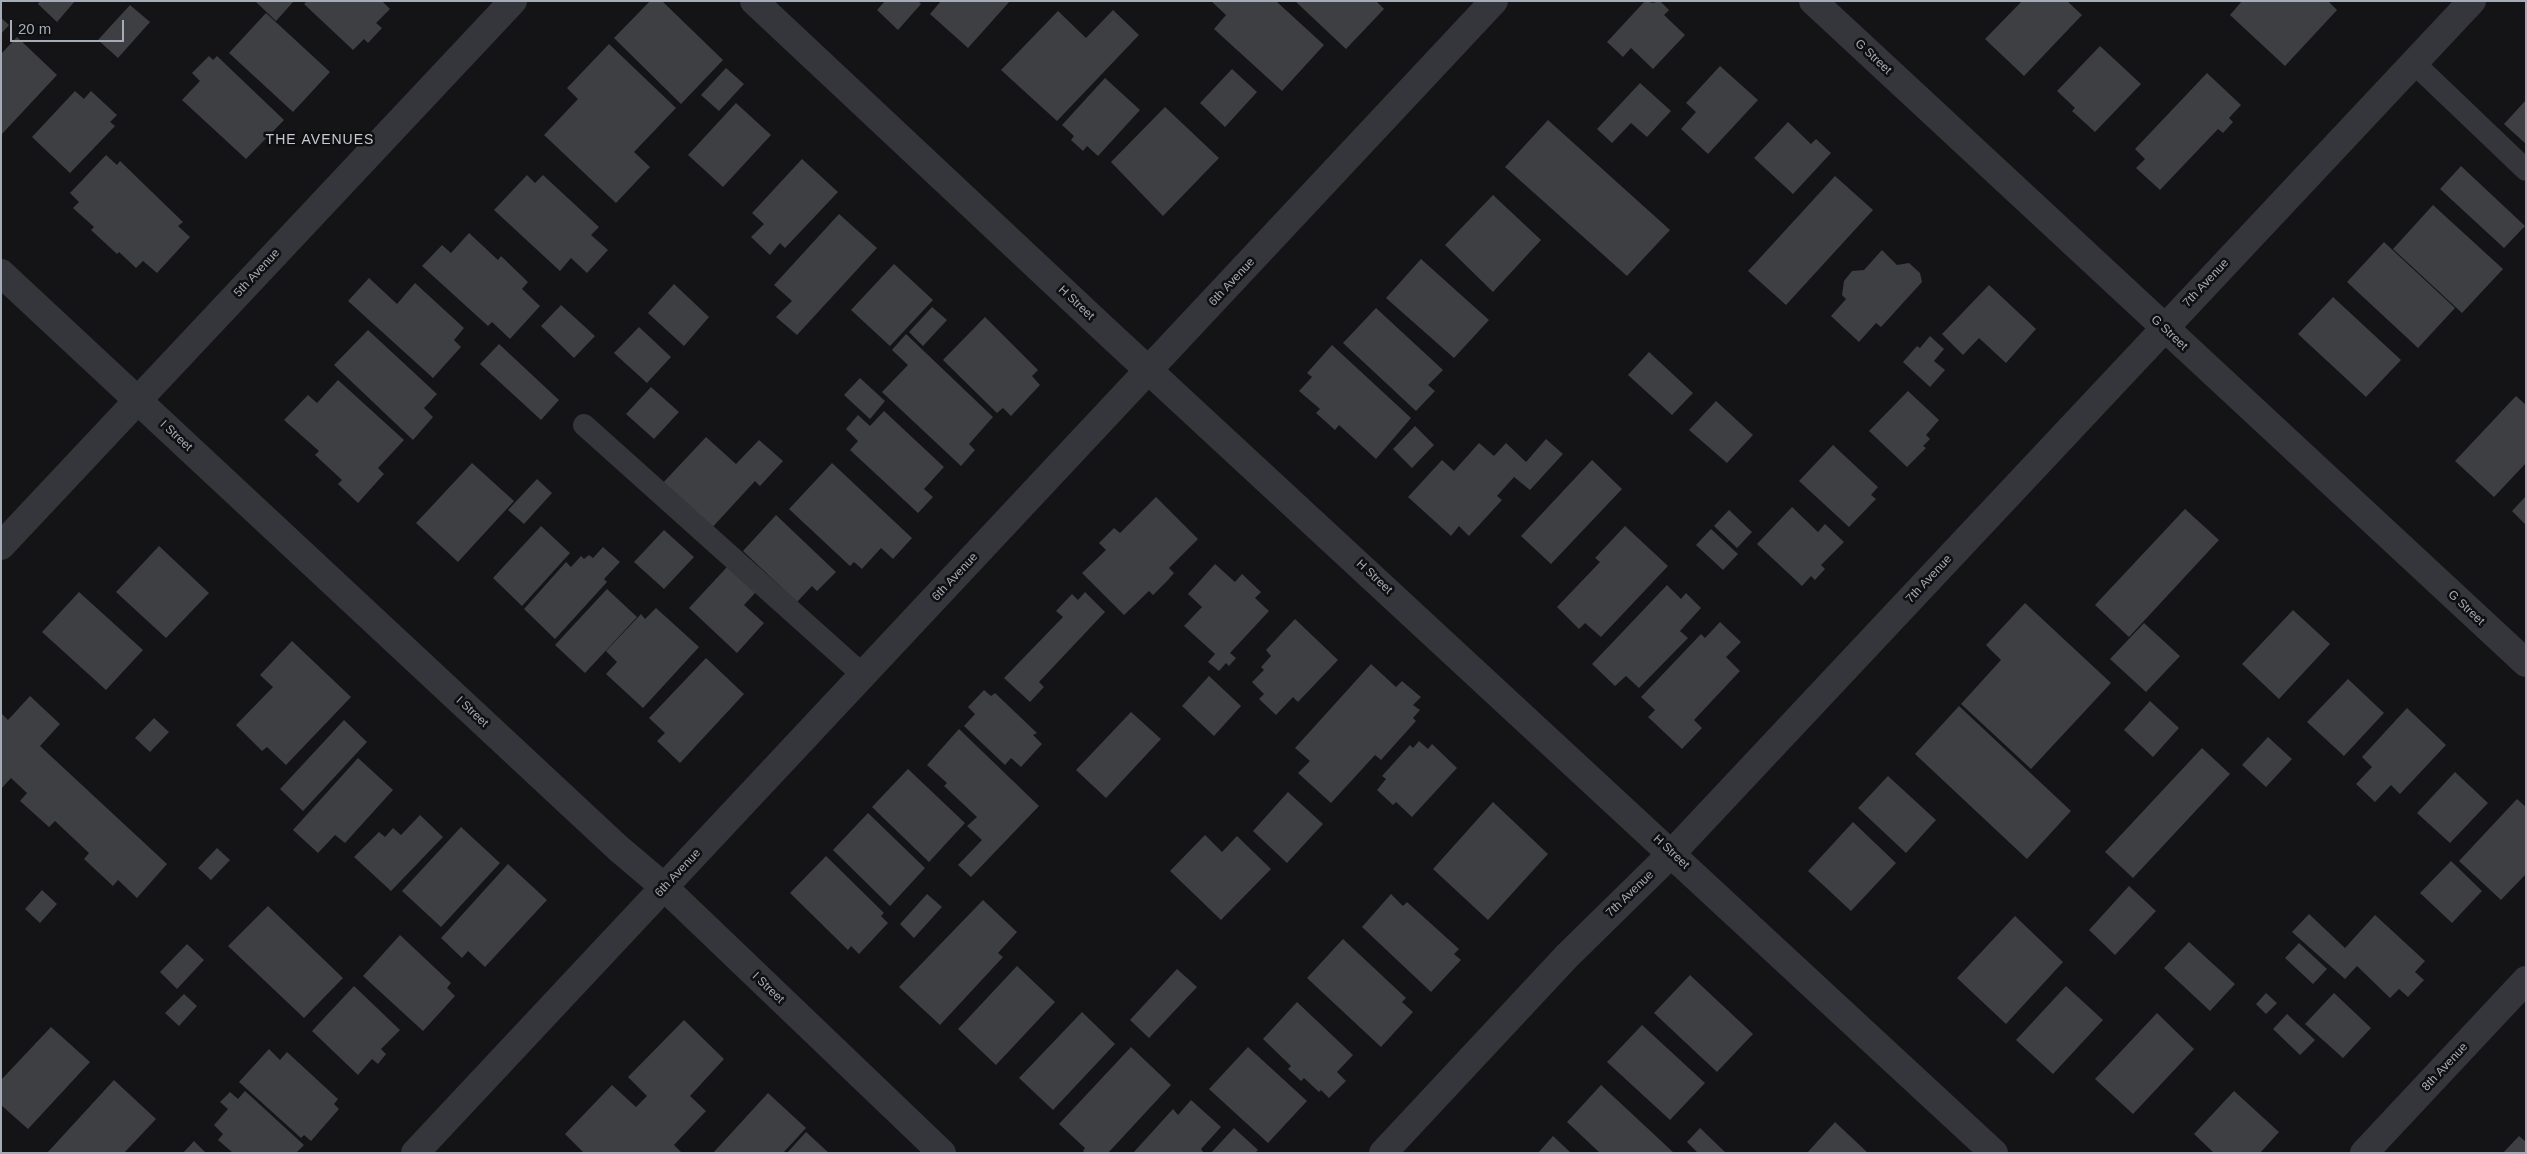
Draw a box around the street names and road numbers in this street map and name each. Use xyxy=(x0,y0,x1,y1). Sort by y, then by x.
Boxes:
street label: G Street xyxy=(1852,36,1894,78)
street label: 5th Avenue xyxy=(231,246,283,300)
street label: 6th Avenue xyxy=(1206,255,1258,309)
street label: 7th Avenue xyxy=(2180,256,2232,310)
street label: H Street xyxy=(1055,283,1097,323)
street label: G Street xyxy=(2148,312,2190,354)
street label: I Street xyxy=(157,418,195,454)
street label: 6th Avenue xyxy=(929,550,981,604)
street label: 7th Avenue xyxy=(1903,552,1955,606)
street label: H Street xyxy=(1353,557,1395,597)
street label: G Street xyxy=(2445,587,2487,629)
street label: I Street xyxy=(453,694,491,730)
street label: H Street xyxy=(1650,832,1692,872)
street label: 6th Avenue xyxy=(652,846,704,900)
street label: 7th Avenue xyxy=(1603,868,1657,920)
street label: I Street xyxy=(749,969,787,1007)
street label: 8th Avenue xyxy=(2419,1040,2471,1094)

